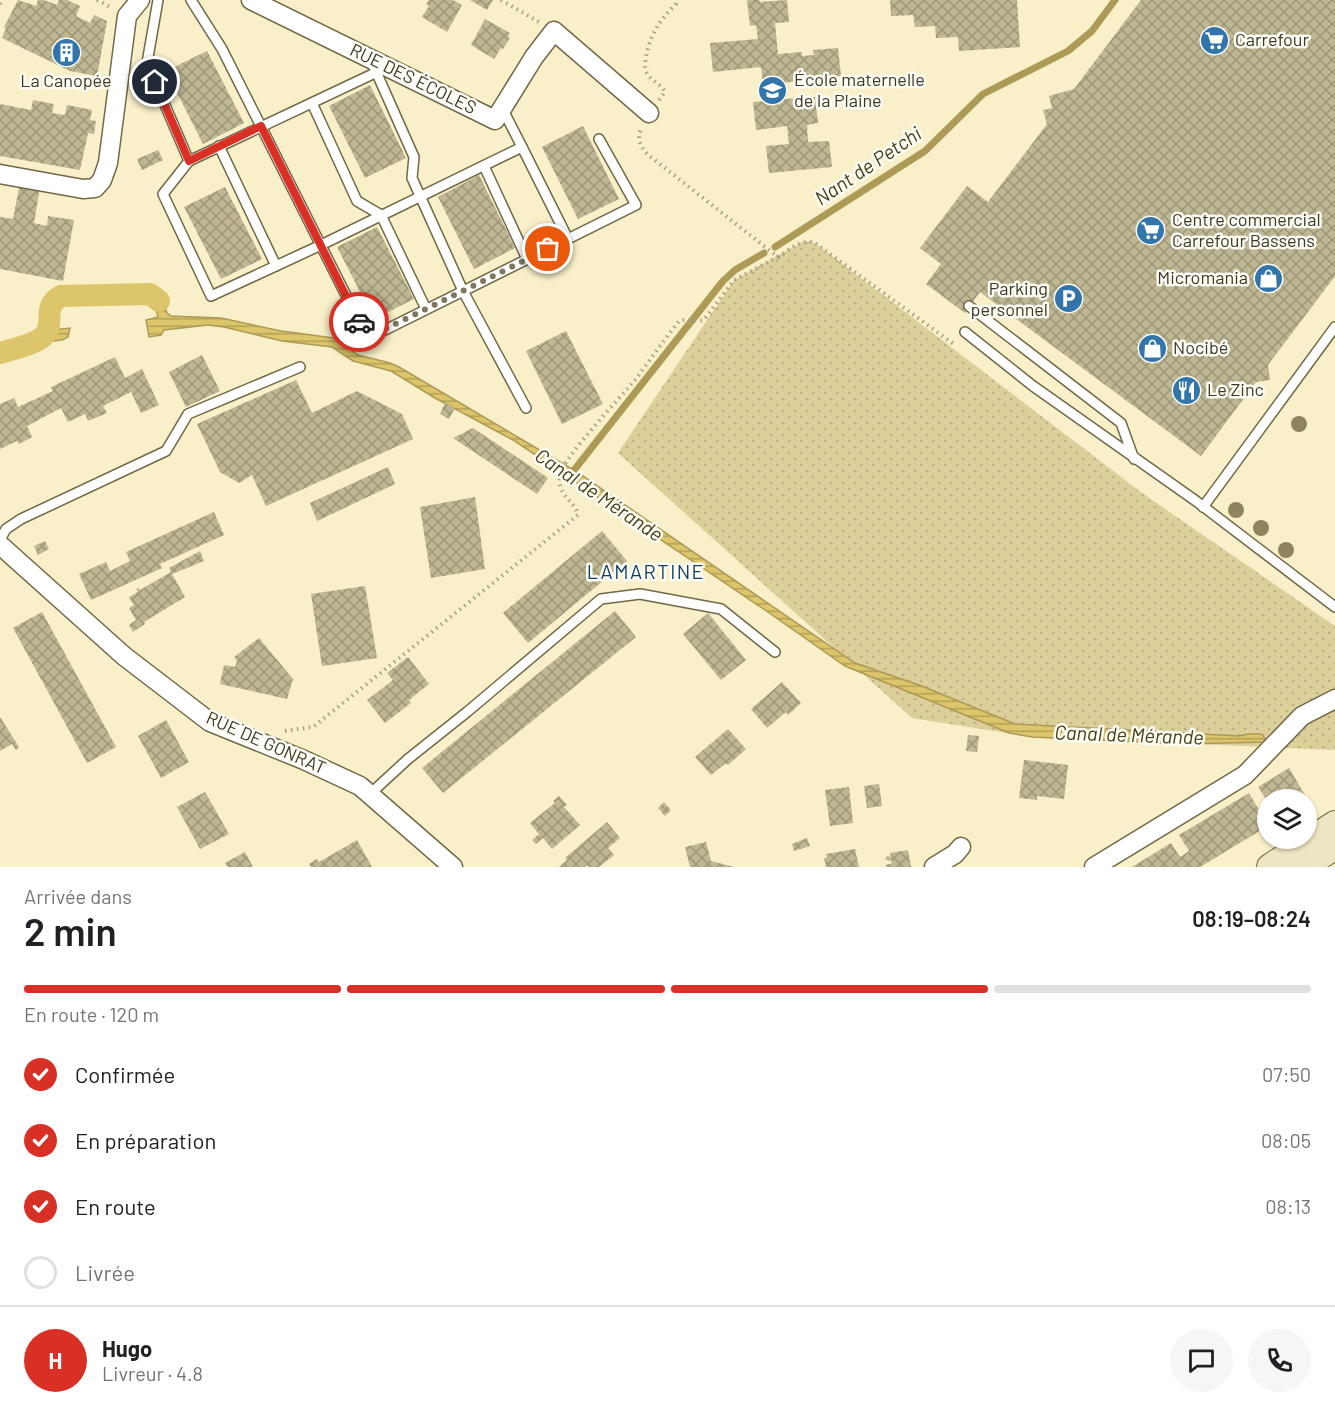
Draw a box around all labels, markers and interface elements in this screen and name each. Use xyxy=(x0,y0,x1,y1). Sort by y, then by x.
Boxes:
supermarket icon: Carrefour xyxy=(1198,24,1230,56)
place label: Carrefour xyxy=(1235,28,1309,50)
building icon: La Canopée xyxy=(50,36,82,68)
street label: RUE DES ÉCOLES xyxy=(347,38,480,118)
pin xyxy=(129,56,180,107)
icon: home xyxy=(138,65,171,98)
place label: École maternelle de la Plaine xyxy=(794,68,925,111)
place label: La Canopée xyxy=(20,69,112,91)
school or university icon: École maternelle de la Plaine xyxy=(757,74,789,106)
water label: Nant de Petchi xyxy=(810,121,925,210)
place label: Centre commercial Carrefour Bassens xyxy=(1172,208,1321,251)
supermarket icon: Centre commercial Carrefour Bassens xyxy=(1135,214,1167,246)
pin xyxy=(522,223,573,274)
icon: bag xyxy=(531,232,564,265)
shop icon: Micromania xyxy=(1253,262,1285,294)
place label: Micromania xyxy=(1157,266,1248,288)
place label: Parking personnel xyxy=(971,277,1048,320)
parking icon: Parking personnel xyxy=(1053,283,1085,315)
courier xyxy=(329,292,389,352)
icon: car xyxy=(343,306,376,339)
shop icon: Nocibé xyxy=(1136,332,1168,364)
place label: Nocibé xyxy=(1173,336,1228,358)
restaurant icon: Le Zinc xyxy=(1170,374,1202,406)
place label: Le Zinc xyxy=(1207,378,1264,400)
water label: Canal de Mérande xyxy=(531,443,668,546)
district label: LAMARTINE xyxy=(587,559,705,583)
street label: RUE DE GONRAT xyxy=(203,706,330,778)
water label: Canal de Mérande xyxy=(1054,719,1204,749)
map controls xyxy=(1257,789,1317,849)
button: layers xyxy=(1257,789,1317,849)
text: Arrivée dans xyxy=(24,884,132,908)
text: 08:19–08:24 xyxy=(1192,905,1311,931)
text: 2 min xyxy=(24,907,117,954)
text: En route · 120 m xyxy=(24,1002,159,1026)
icon: check xyxy=(24,1058,57,1091)
text: Confirmée xyxy=(75,1061,175,1087)
text: 07:50 xyxy=(1262,1062,1311,1086)
icon: check xyxy=(24,1124,57,1157)
text: En préparation xyxy=(75,1127,216,1153)
text: 08:05 xyxy=(1261,1128,1311,1152)
icon: check xyxy=(24,1190,57,1223)
text: En route xyxy=(75,1193,156,1219)
text: 08:13 xyxy=(1265,1194,1311,1218)
text: Livrée xyxy=(75,1259,135,1285)
button: chat xyxy=(1170,1329,1233,1392)
button: phone xyxy=(1248,1329,1311,1392)
text: Hugo xyxy=(102,1335,152,1361)
text: H xyxy=(49,1347,62,1373)
text: Livreur · 4.8 xyxy=(102,1361,203,1385)

